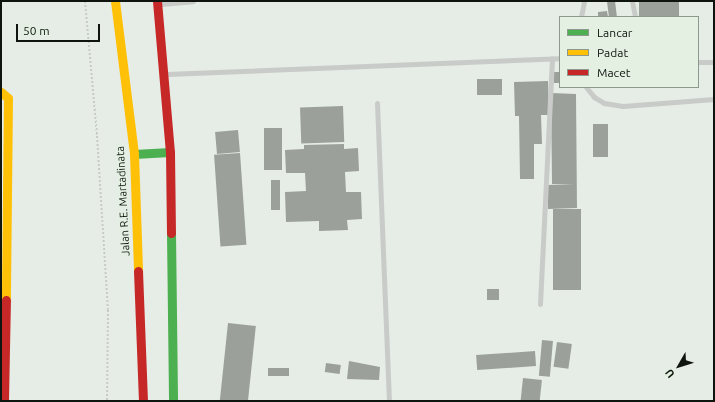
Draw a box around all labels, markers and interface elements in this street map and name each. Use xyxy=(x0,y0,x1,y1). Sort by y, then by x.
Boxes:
scale bar xyxy=(18,16,102,42)
legend xyxy=(559,16,699,88)
text: 50 m xyxy=(23,24,50,37)
text: Lancar xyxy=(597,26,632,39)
text: Padat xyxy=(597,46,628,59)
text: Macet xyxy=(597,66,630,79)
street label: Jalan R.E. Martadinata xyxy=(114,146,132,256)
north arrow xyxy=(659,346,699,386)
text: U xyxy=(663,367,677,380)

